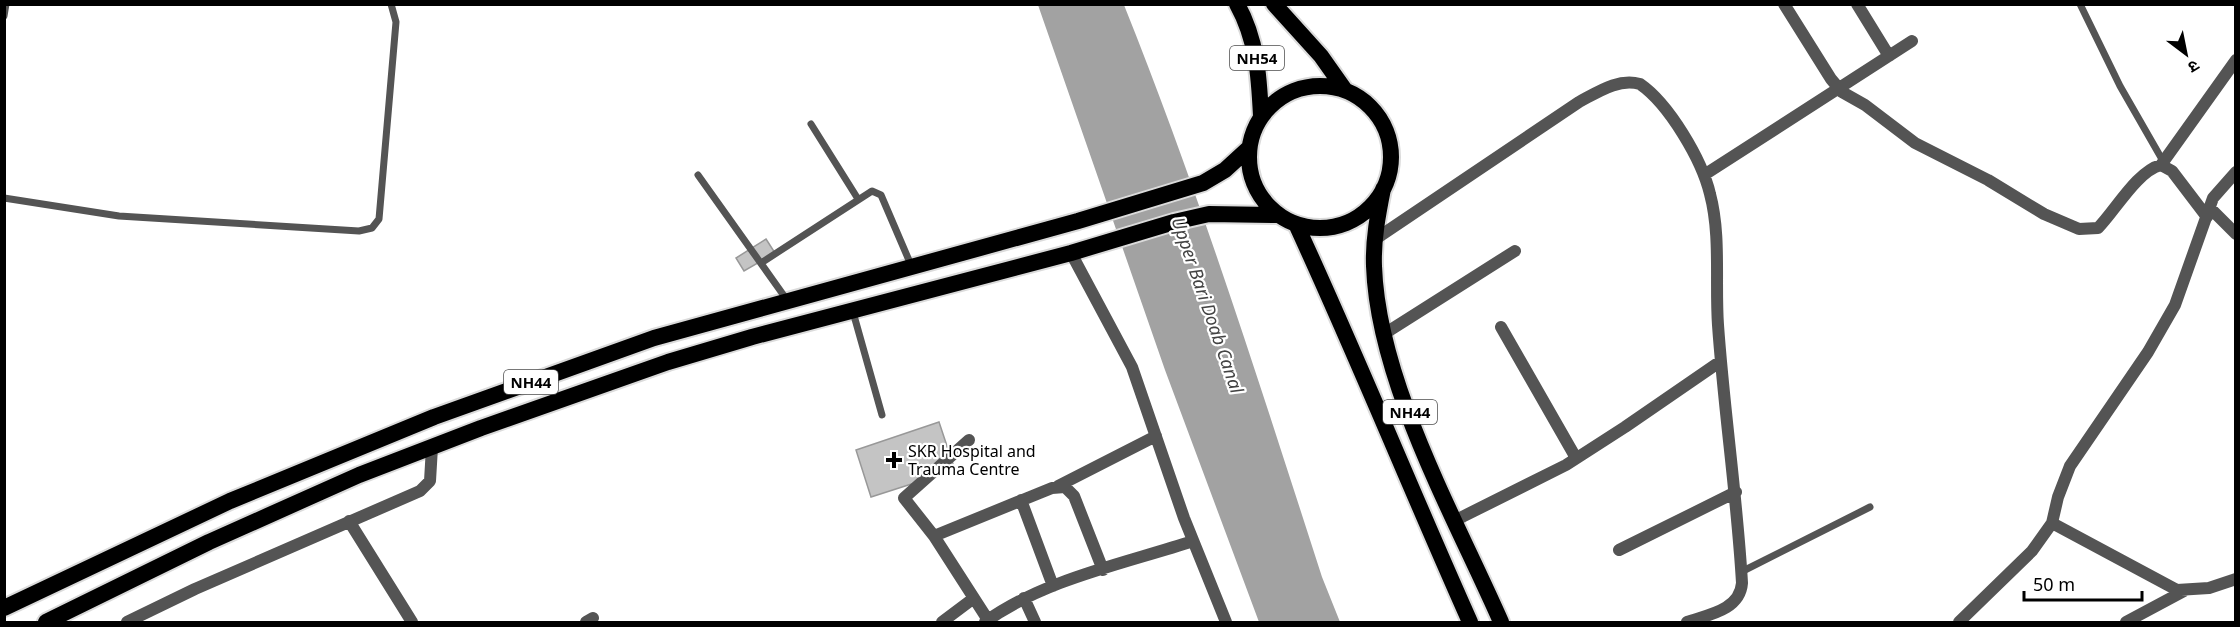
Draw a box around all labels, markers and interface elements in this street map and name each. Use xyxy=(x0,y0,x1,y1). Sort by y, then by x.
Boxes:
north arrow xyxy=(2156,24,2216,84)
road number: NH54 xyxy=(1230,46,1284,70)
text: उ xyxy=(2184,55,2204,79)
water label: Upper Bari Doab Canal xyxy=(1167,214,1250,397)
road number: NH44 xyxy=(504,370,558,394)
road number: NH44 xyxy=(1383,400,1437,424)
place label: SKR Hospital and Trauma Centre xyxy=(908,440,1036,480)
marker: SKR Hospital and Trauma Centre xyxy=(885,451,903,469)
scale bar xyxy=(2024,564,2142,602)
text: 50 m xyxy=(2033,572,2075,596)

